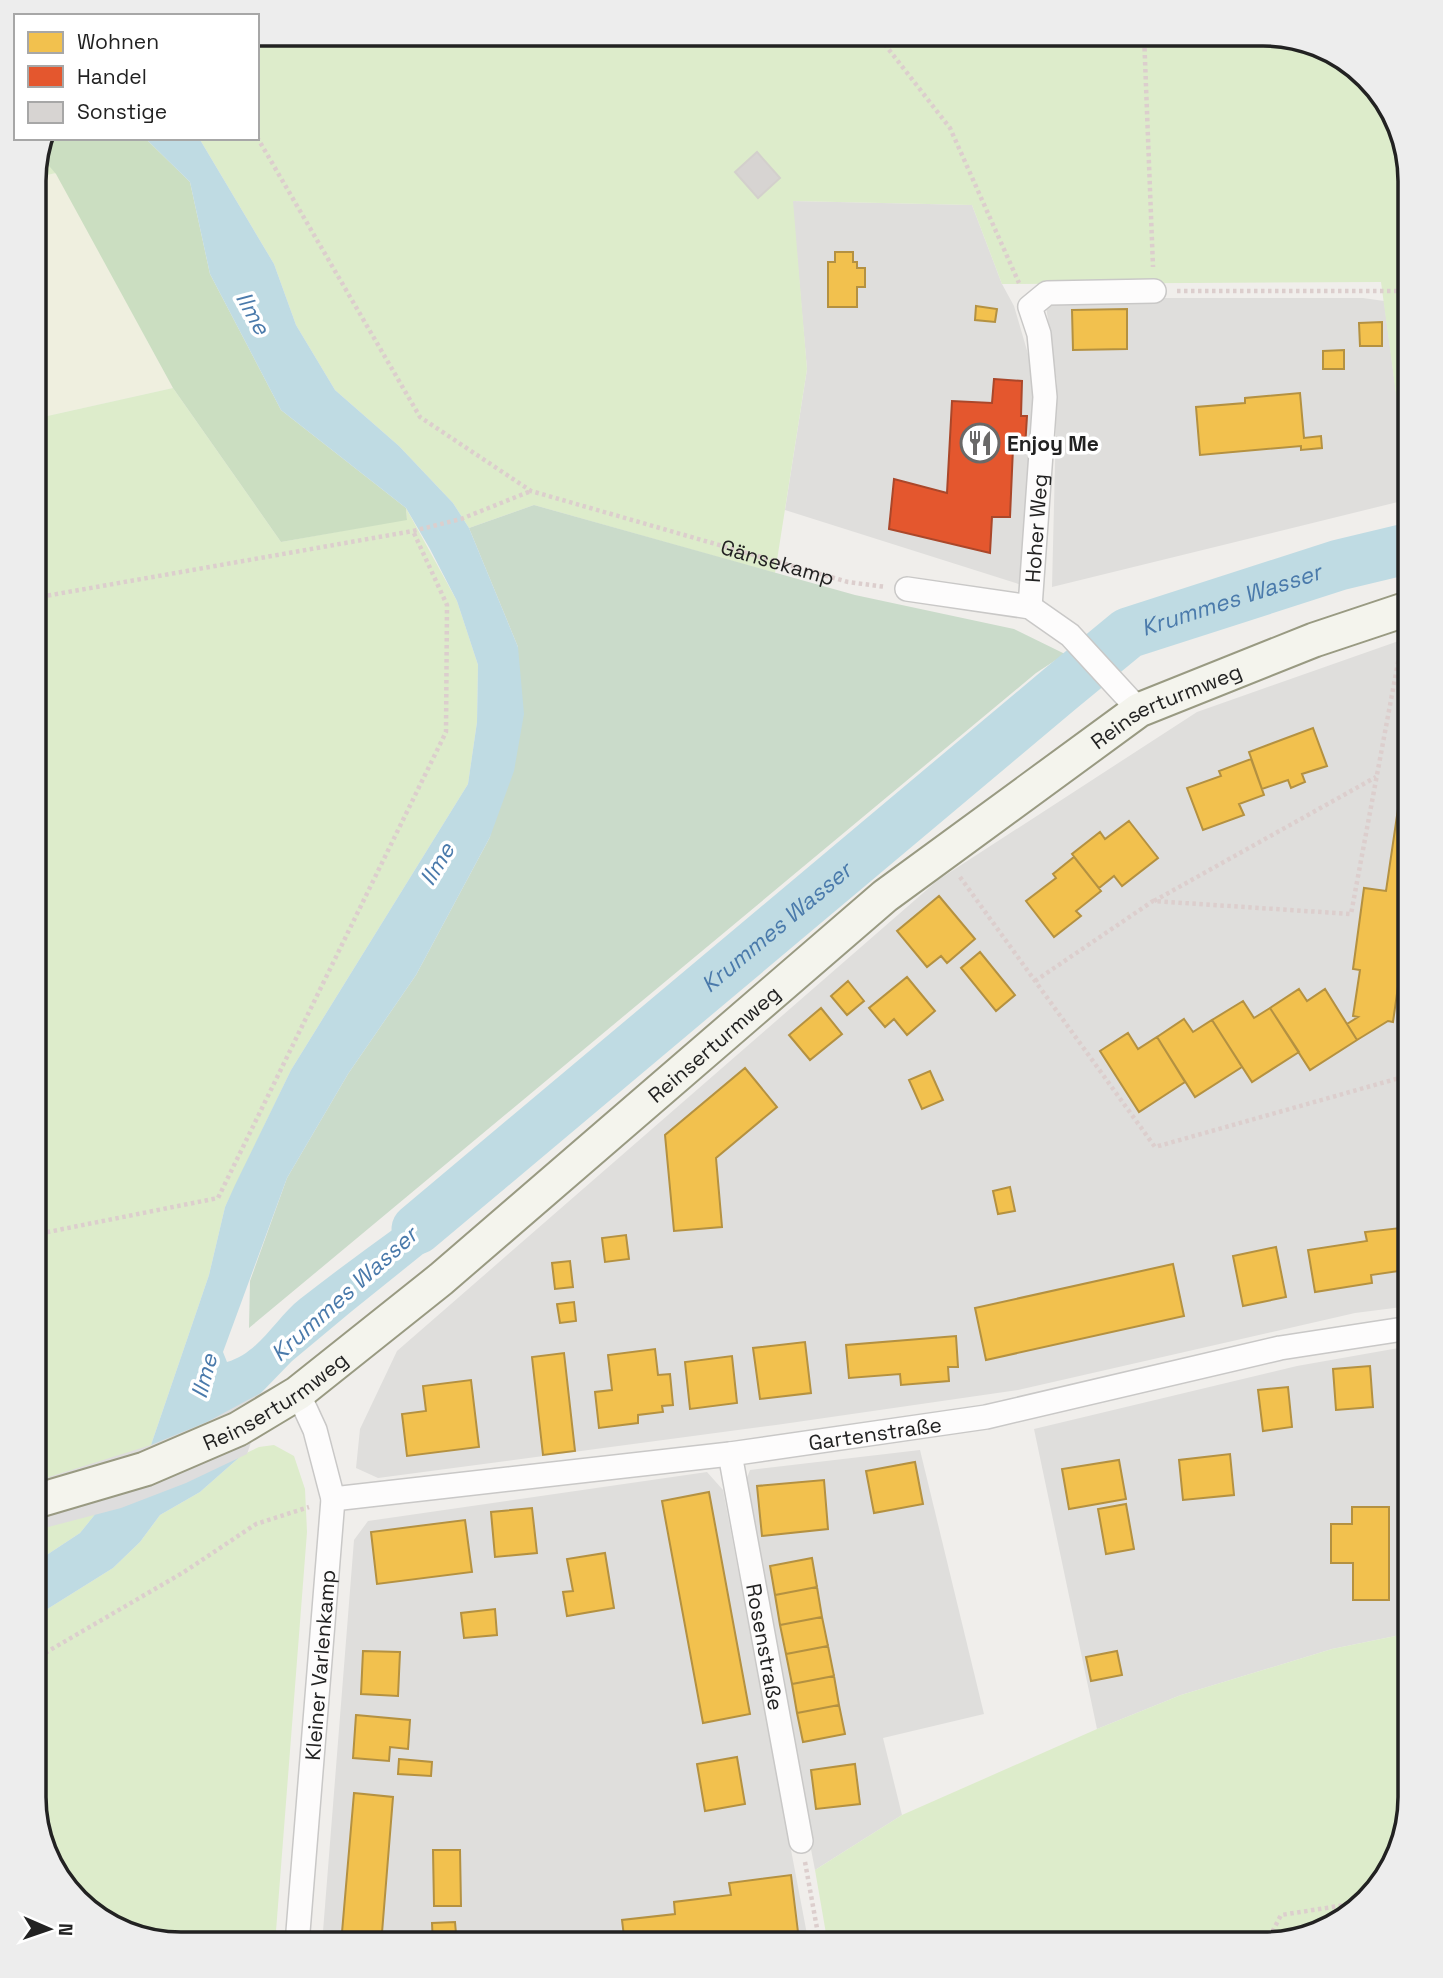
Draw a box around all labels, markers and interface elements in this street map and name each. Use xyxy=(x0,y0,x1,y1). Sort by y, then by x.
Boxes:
legend xyxy=(14,14,259,140)
text: Wohnen xyxy=(77,28,159,55)
text: Handel xyxy=(77,63,147,90)
text: Sonstige xyxy=(77,98,167,125)
water label: Ilme xyxy=(229,286,278,341)
restaurant icon: Enjoy Me xyxy=(959,422,1001,464)
place label: Enjoy Me xyxy=(1007,430,1099,457)
street label: Hoher Weg xyxy=(1018,473,1053,584)
street label: Gänsekamp xyxy=(718,533,838,591)
water label: Krummes Wasser xyxy=(1137,556,1327,643)
street label: Reinserturmweg xyxy=(1085,657,1245,755)
water label: Ilme xyxy=(413,836,462,891)
water label: Krummes Wasser xyxy=(695,854,859,999)
street label: Reinserturmweg xyxy=(642,979,785,1108)
water label: Krummes Wasser xyxy=(264,1219,425,1368)
street label: Reinserturmweg xyxy=(199,1346,353,1456)
water label: Ilme xyxy=(184,1349,225,1401)
street label: Gartenstraße xyxy=(807,1410,943,1456)
street label: Kleiner Varlenkamp xyxy=(298,1568,341,1761)
street label: Rosenstraße xyxy=(741,1581,790,1712)
north arrow xyxy=(14,1894,84,1964)
text: N xyxy=(53,1923,78,1936)

